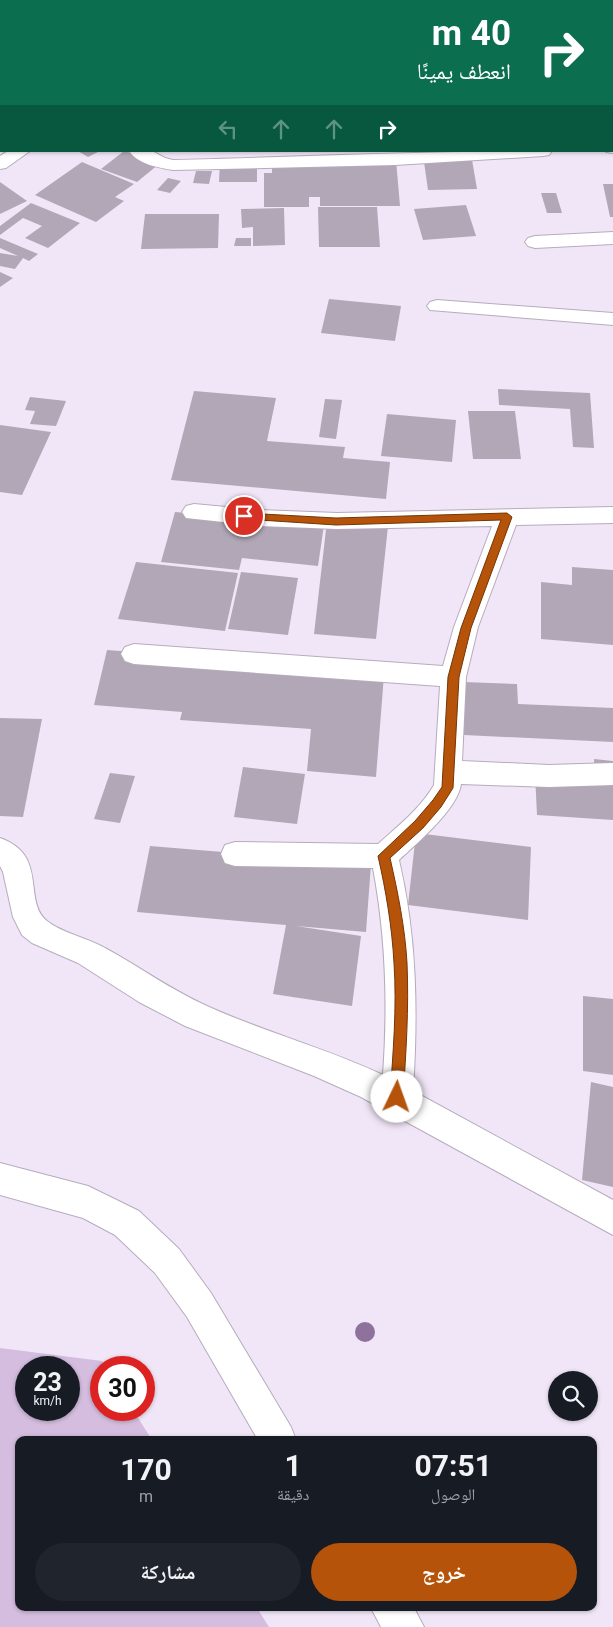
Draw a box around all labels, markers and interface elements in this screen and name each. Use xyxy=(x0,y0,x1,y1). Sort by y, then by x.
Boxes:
text: 40 m xyxy=(432,13,511,54)
icon: right xyxy=(529,20,594,85)
text: انعطف يمينًا xyxy=(417,59,511,84)
icon: left xyxy=(214,115,242,143)
icon: ahead xyxy=(267,115,295,143)
icon: ahead xyxy=(320,115,348,143)
icon: right xyxy=(373,115,401,143)
pin xyxy=(223,495,265,537)
icon: arrive xyxy=(230,502,258,530)
position arrow xyxy=(370,1070,422,1122)
speed limit sign: 30 xyxy=(90,1356,155,1421)
text: 23 xyxy=(33,1368,62,1397)
map controls xyxy=(548,1371,598,1421)
button: search xyxy=(548,1371,598,1421)
text: km/h xyxy=(33,1394,62,1408)
text: 1 xyxy=(285,1448,302,1483)
text: 07:51 xyxy=(415,1448,492,1483)
text: 170 xyxy=(120,1452,172,1487)
text: دقيقة xyxy=(277,1485,309,1504)
text: الوصول xyxy=(431,1485,475,1504)
text: m xyxy=(139,1487,153,1506)
button: مشاركة xyxy=(35,1543,301,1601)
button: خروج xyxy=(311,1543,577,1601)

